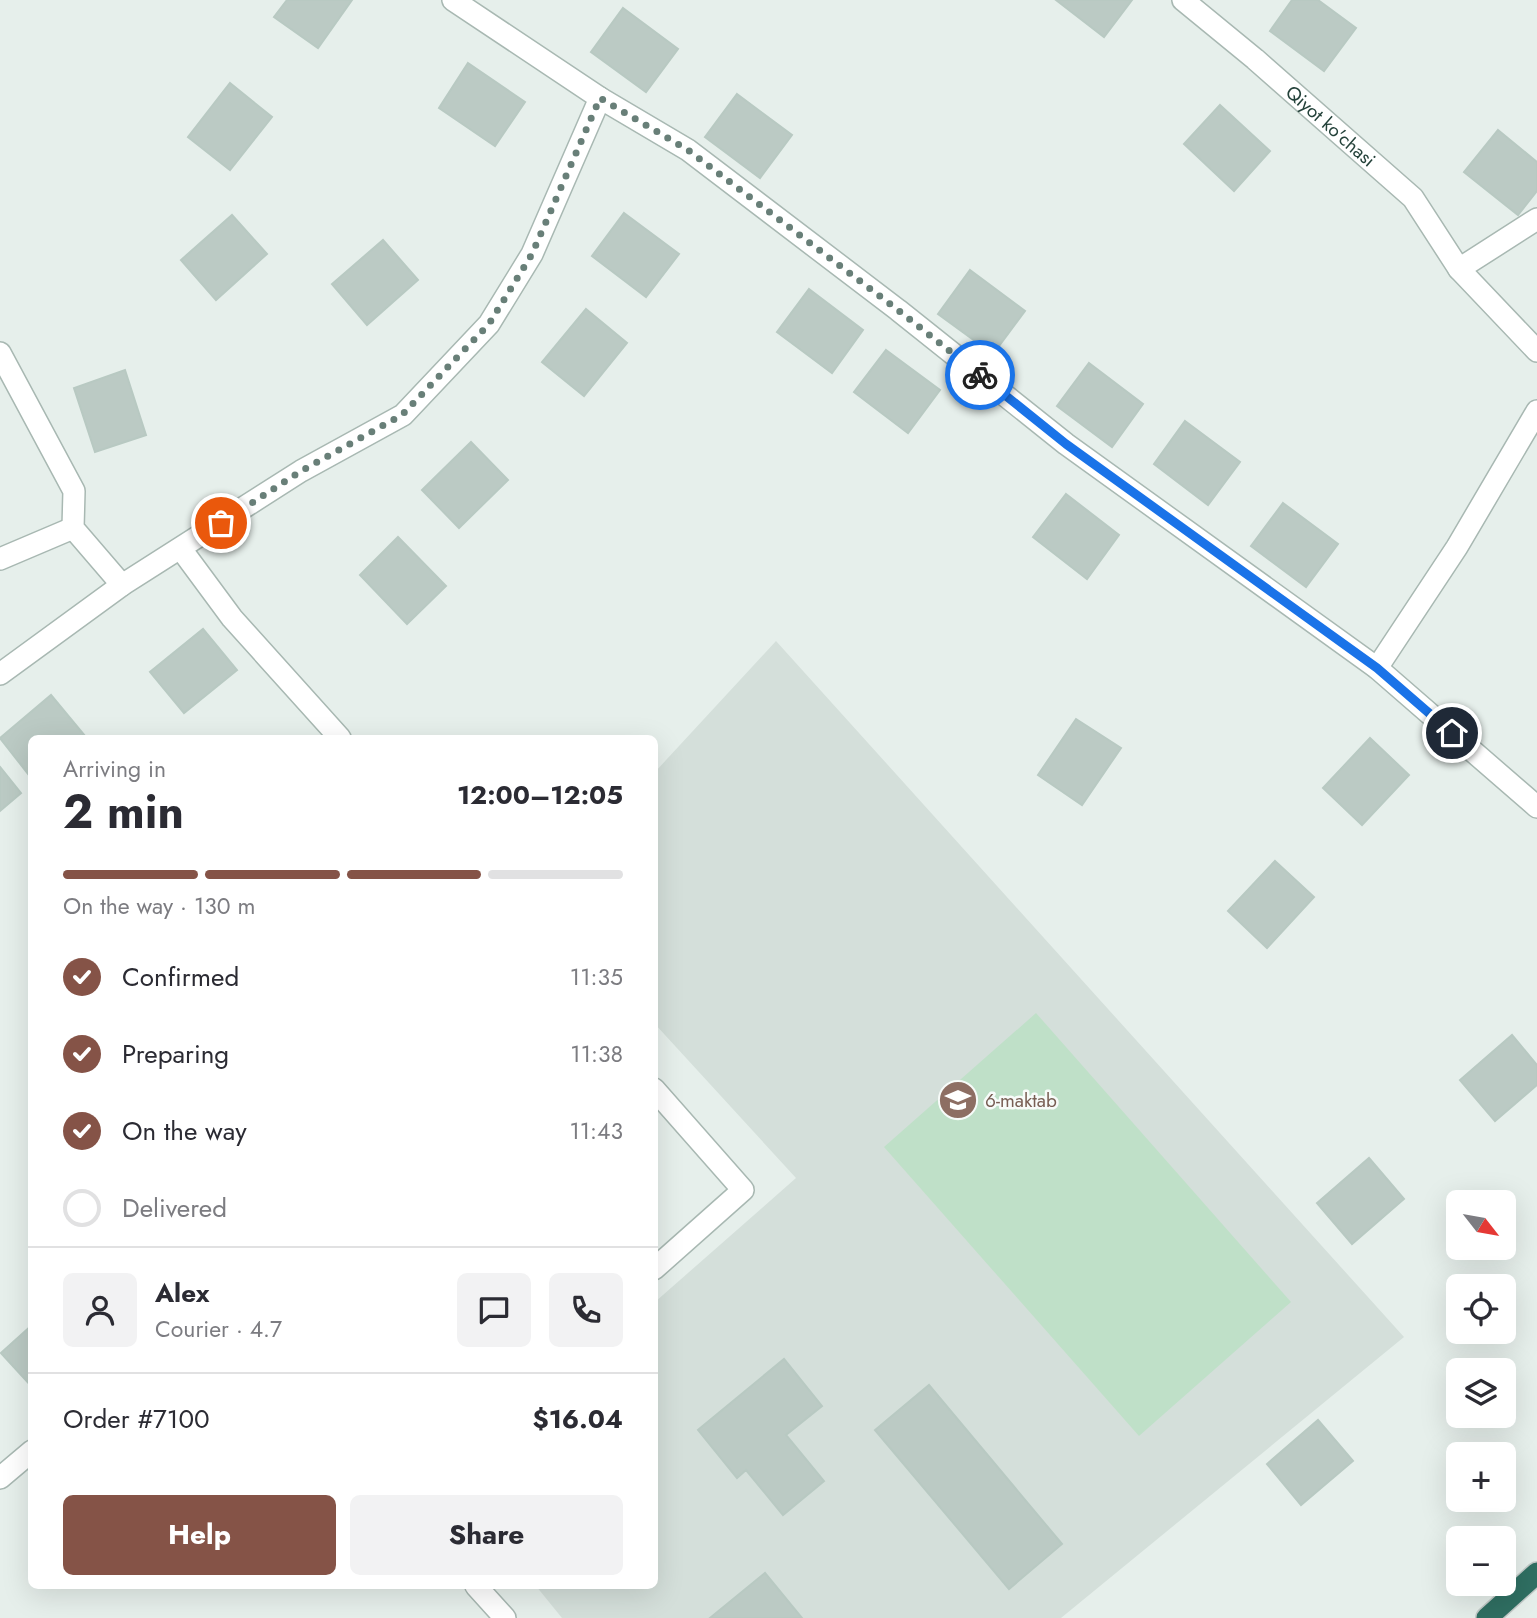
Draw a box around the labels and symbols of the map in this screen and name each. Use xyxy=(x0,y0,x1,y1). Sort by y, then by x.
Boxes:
street label: Qiyot ko'chasi xyxy=(1280,79,1382,173)
courier xyxy=(945,340,1015,410)
pin xyxy=(191,493,251,553)
pin xyxy=(1422,703,1482,763)
school or university icon: 6-maktab xyxy=(937,1079,979,1121)
place label: 6-maktab xyxy=(985,1087,1057,1114)
north arrow xyxy=(1446,1190,1516,1260)

